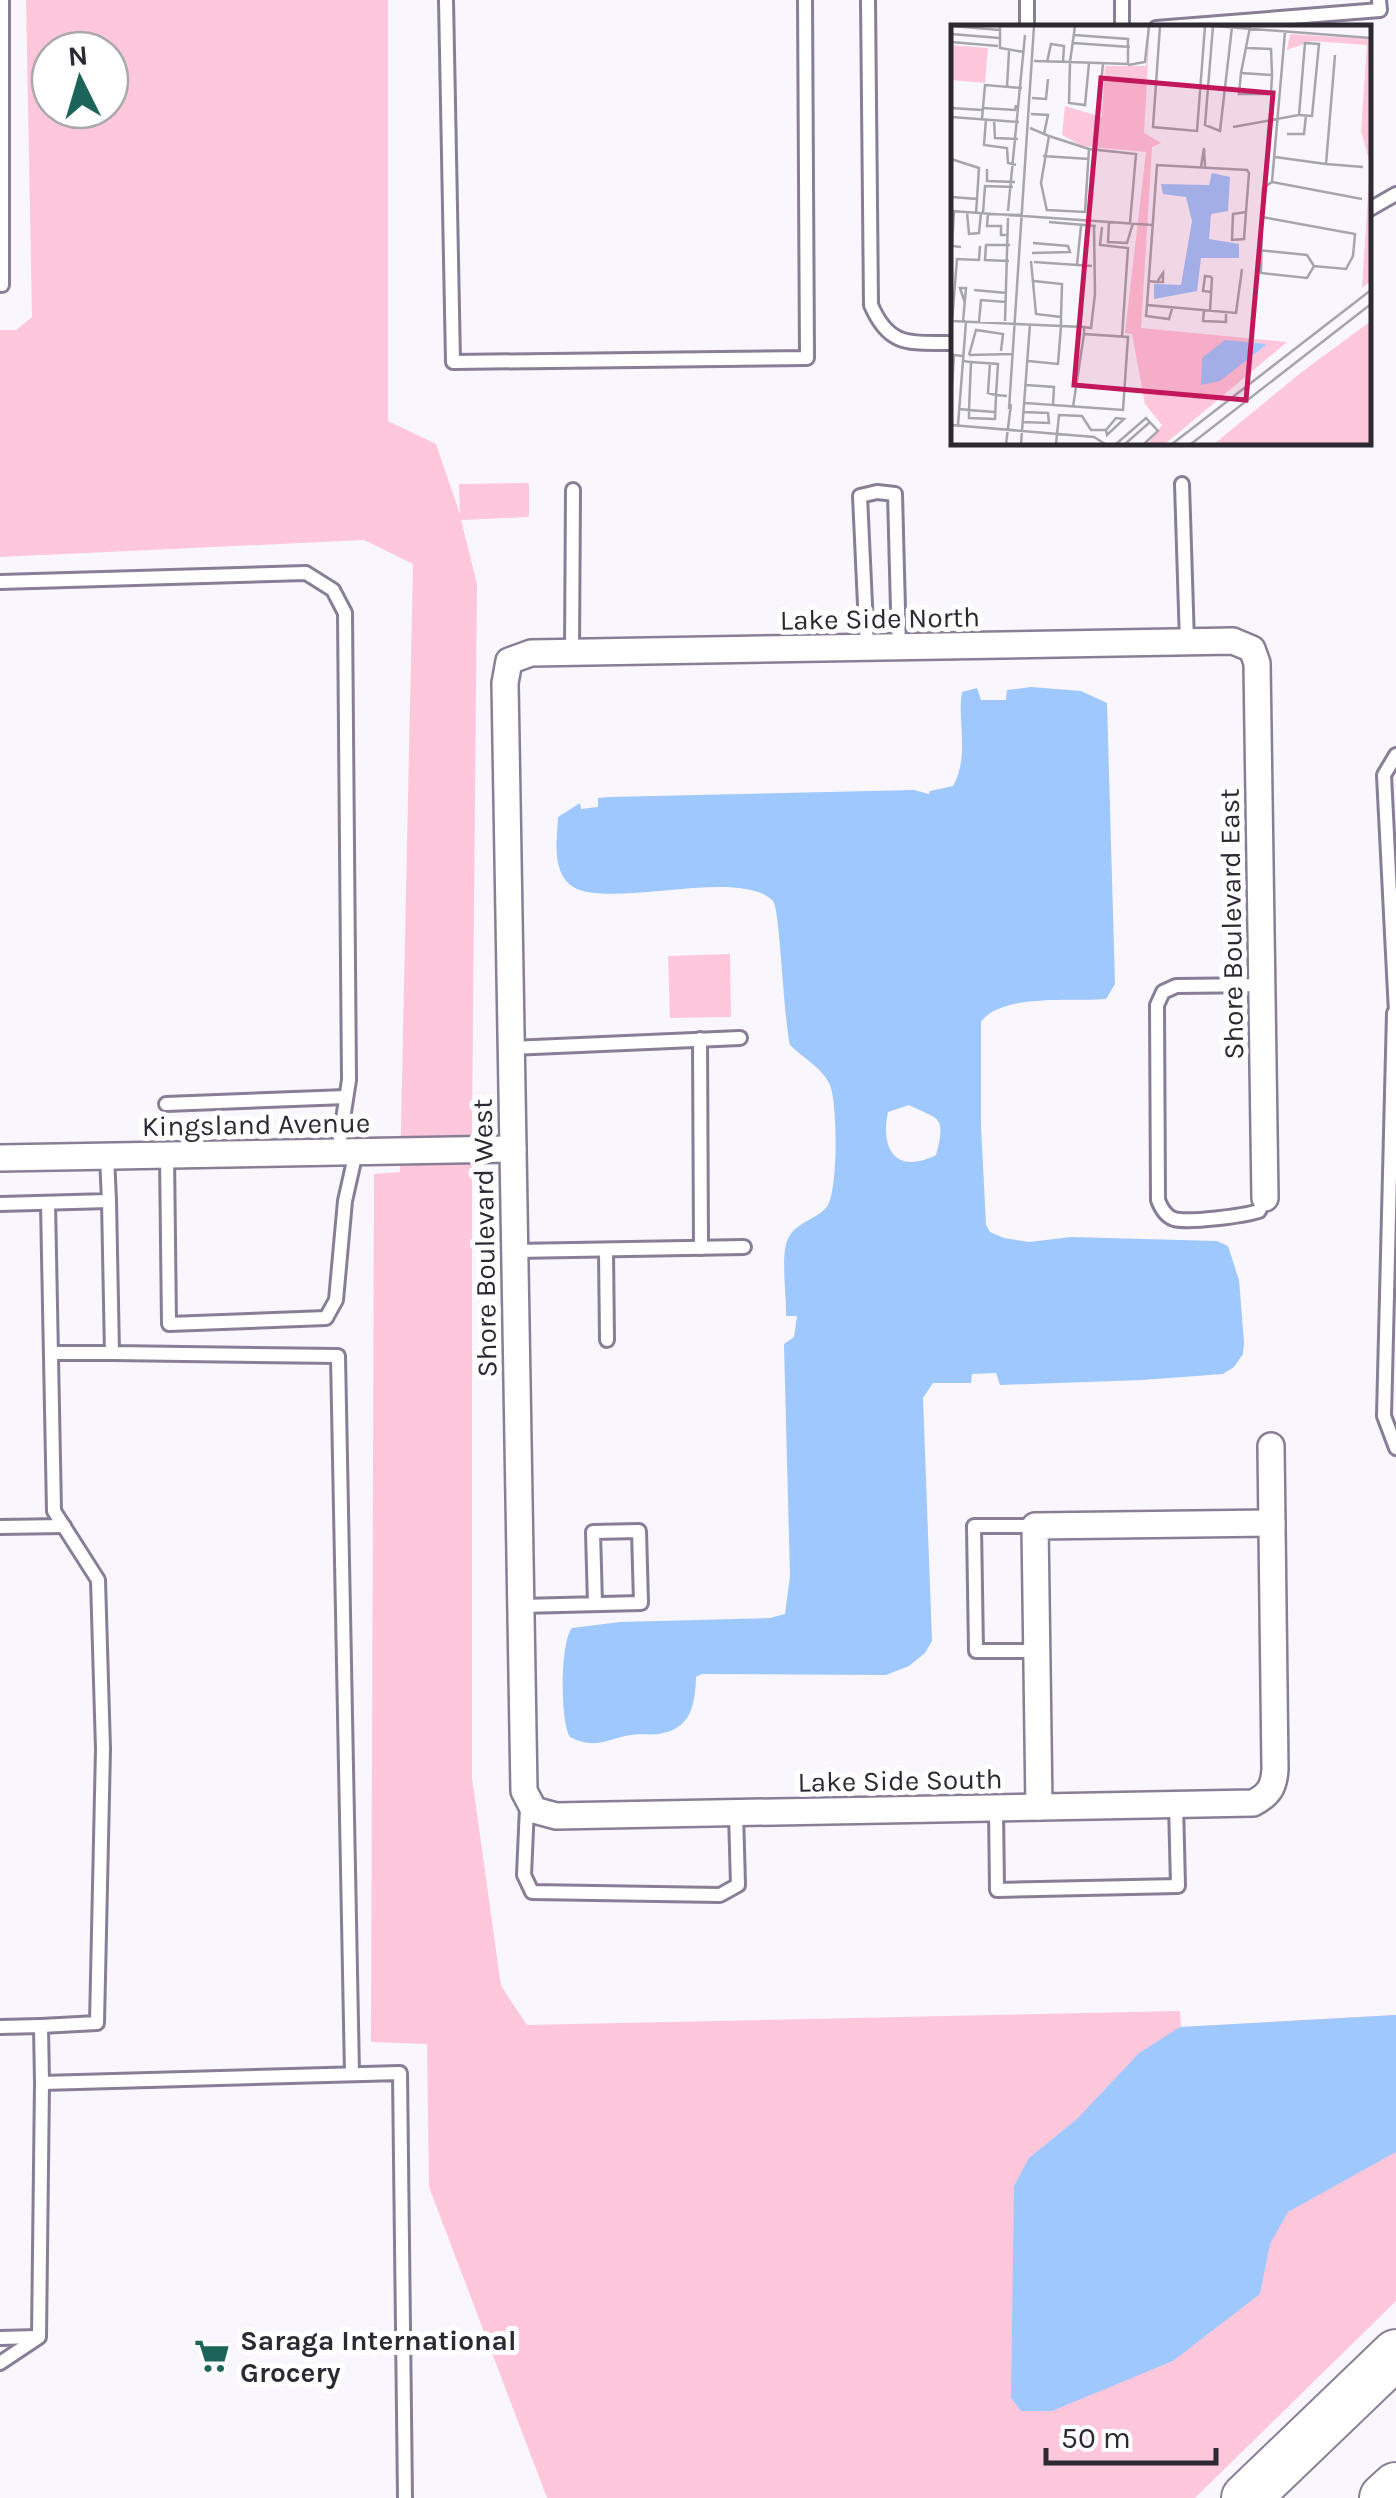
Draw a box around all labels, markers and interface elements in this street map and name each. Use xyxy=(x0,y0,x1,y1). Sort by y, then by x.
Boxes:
inset map xyxy=(951,25,1371,445)
north arrow xyxy=(30,30,130,130)
text: N xyxy=(66,38,89,73)
street label: Lake Side North xyxy=(780,600,980,637)
street label: Shore Boulevard East xyxy=(1213,788,1250,1060)
street label: Shore Boulevard West xyxy=(466,1098,503,1378)
street label: Kingsland Avenue xyxy=(142,1106,370,1143)
street label: Lake Side South xyxy=(797,1762,1003,1799)
place label: Saraga International Grocery xyxy=(240,2324,516,2389)
supermarket icon: Saraga International Grocery xyxy=(193,2337,231,2375)
scale bar xyxy=(1046,2403,1216,2465)
text: 50 m xyxy=(1061,2420,1131,2456)

